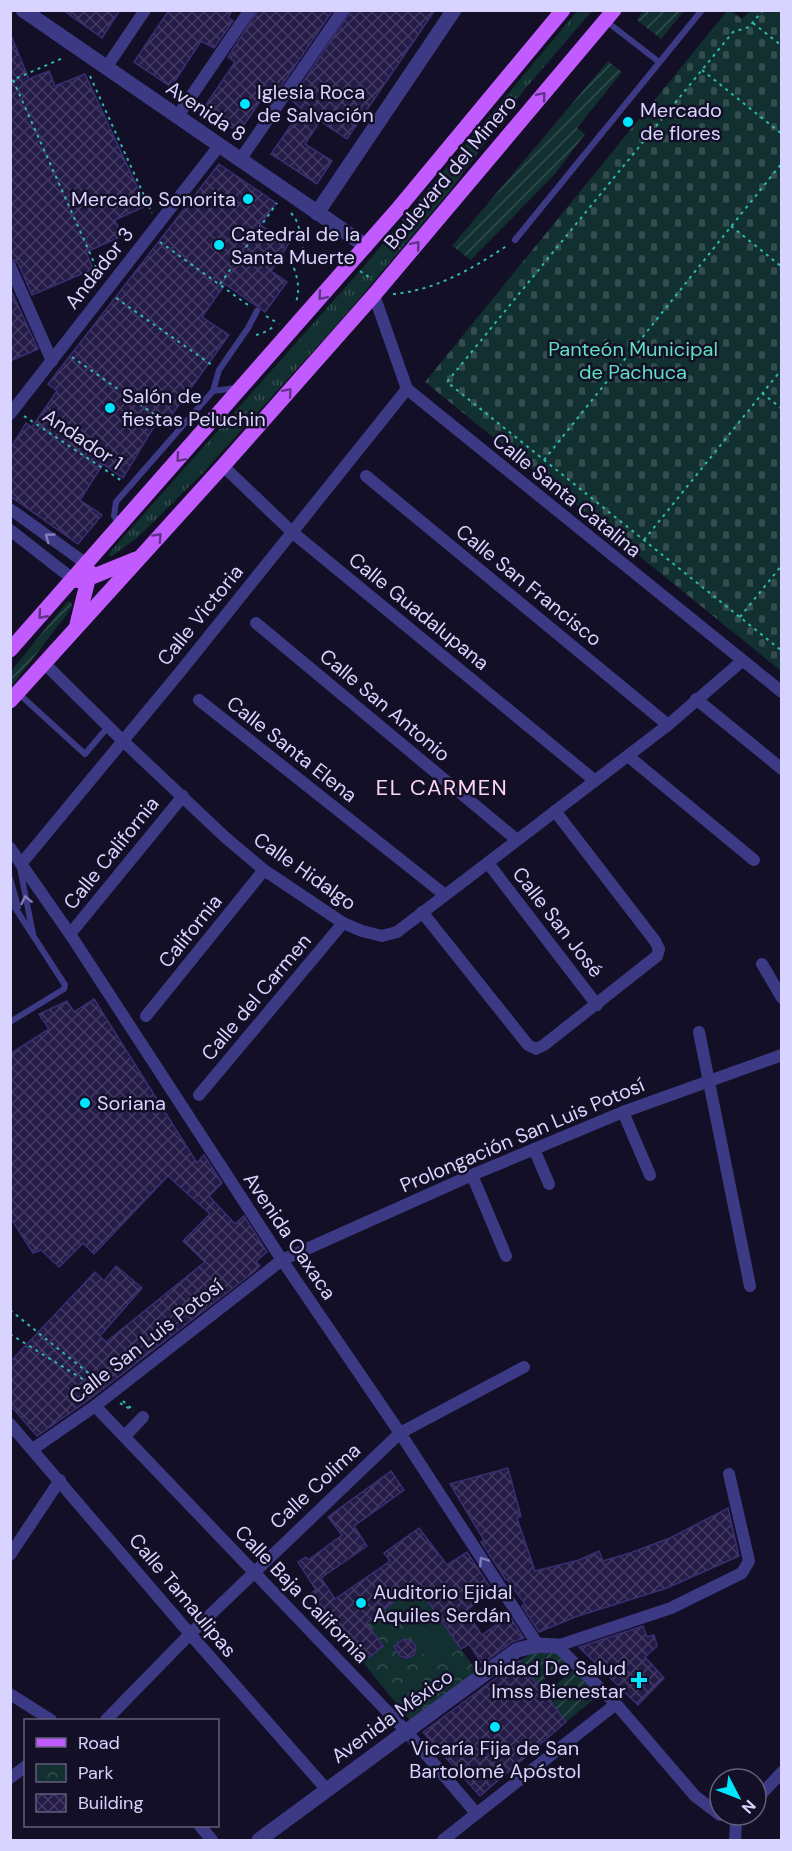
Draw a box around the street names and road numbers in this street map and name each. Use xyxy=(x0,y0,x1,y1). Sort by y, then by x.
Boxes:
street label: Avenida 8 xyxy=(161,75,251,147)
street label: Boulevard del Minero xyxy=(378,89,522,255)
street label: Andador 3 xyxy=(59,222,139,314)
street label: Andador 1 xyxy=(38,403,128,475)
street label: Calle Santa Catalina xyxy=(487,427,647,563)
street label: Calle San Francisco xyxy=(451,518,607,652)
street label: Calle Guadalupana xyxy=(343,546,495,676)
street label: Calle Victoria xyxy=(151,559,249,671)
street label: Calle San Antonio xyxy=(314,643,456,767)
street label: Calle Santa Elena xyxy=(222,690,362,808)
street label: Calle California xyxy=(57,791,165,915)
street label: Calle Hidalgo xyxy=(248,826,362,916)
street label: Calle San José xyxy=(507,861,609,983)
street label: California xyxy=(152,889,228,973)
street label: Calle del Carmen xyxy=(195,928,317,1066)
street label: Prolongación San Luis Potosí xyxy=(396,1071,649,1198)
street label: Avenida Oaxaca xyxy=(238,1167,342,1305)
street label: Calle San Luis Potosí xyxy=(64,1272,229,1409)
street label: Calle Colima xyxy=(264,1437,366,1535)
street label: Calle Baja California xyxy=(229,1519,375,1669)
street label: Calle Tamaulipas xyxy=(123,1528,243,1662)
street label: Avenida México xyxy=(326,1663,458,1769)

